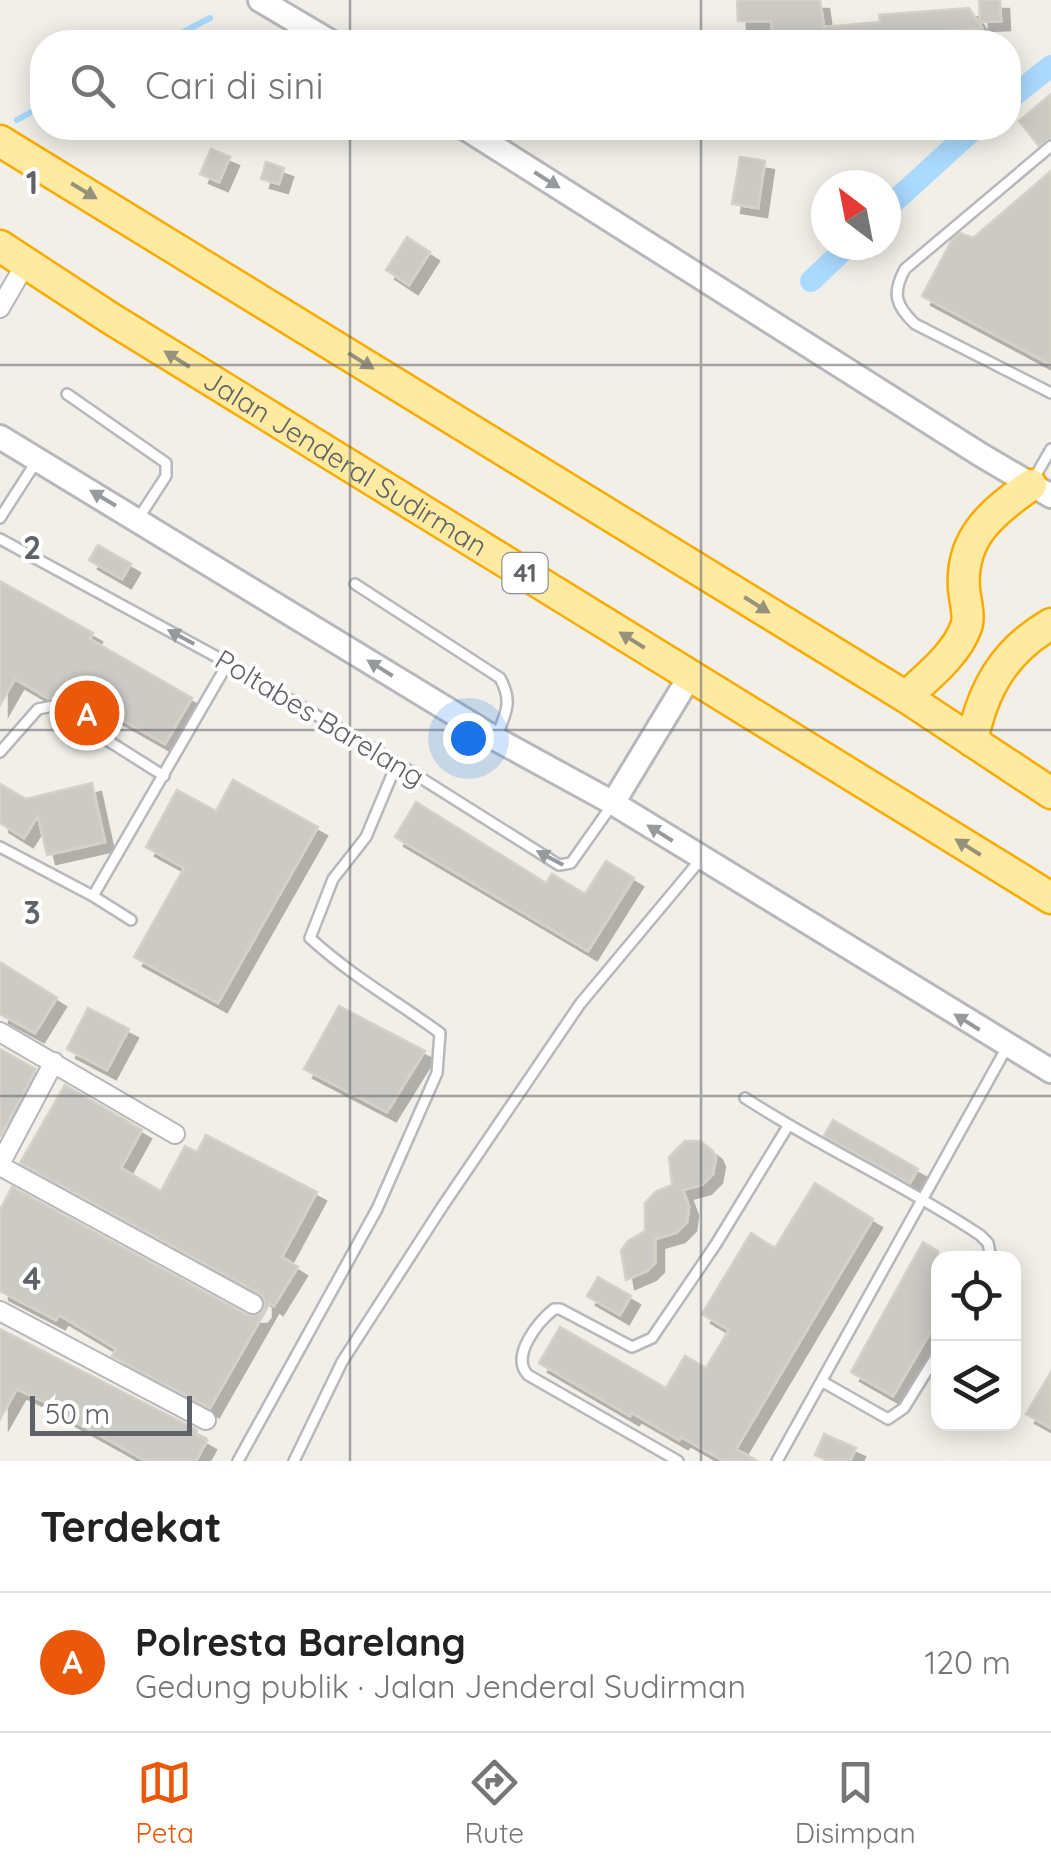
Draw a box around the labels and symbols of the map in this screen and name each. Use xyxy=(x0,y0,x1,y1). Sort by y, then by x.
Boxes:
text: 1 xyxy=(26,162,38,202)
one-way arrow xyxy=(533,170,561,188)
north arrow xyxy=(811,170,901,260)
one-way arrow xyxy=(70,182,98,199)
one-way arrow xyxy=(163,351,191,368)
one-way arrow xyxy=(347,352,375,369)
street label: Jalan Jenderal Sudirman xyxy=(197,362,494,563)
one-way arrow xyxy=(89,490,117,507)
text: 2 xyxy=(23,527,41,567)
road number: 41 xyxy=(502,553,548,593)
one-way arrow xyxy=(743,595,770,614)
one-way arrow xyxy=(167,629,196,646)
one-way arrow xyxy=(618,631,646,649)
street label: Poltabes Barelang xyxy=(209,641,431,794)
one-way arrow xyxy=(367,659,394,678)
pin: A xyxy=(54,676,120,750)
your location xyxy=(443,713,494,764)
one-way arrow xyxy=(646,825,674,842)
one-way arrow xyxy=(954,839,982,857)
one-way arrow xyxy=(536,850,564,867)
text: 3 xyxy=(23,892,41,932)
one-way arrow xyxy=(953,1014,981,1031)
text: 4 xyxy=(23,1258,42,1298)
scale bar xyxy=(30,1391,192,1436)

